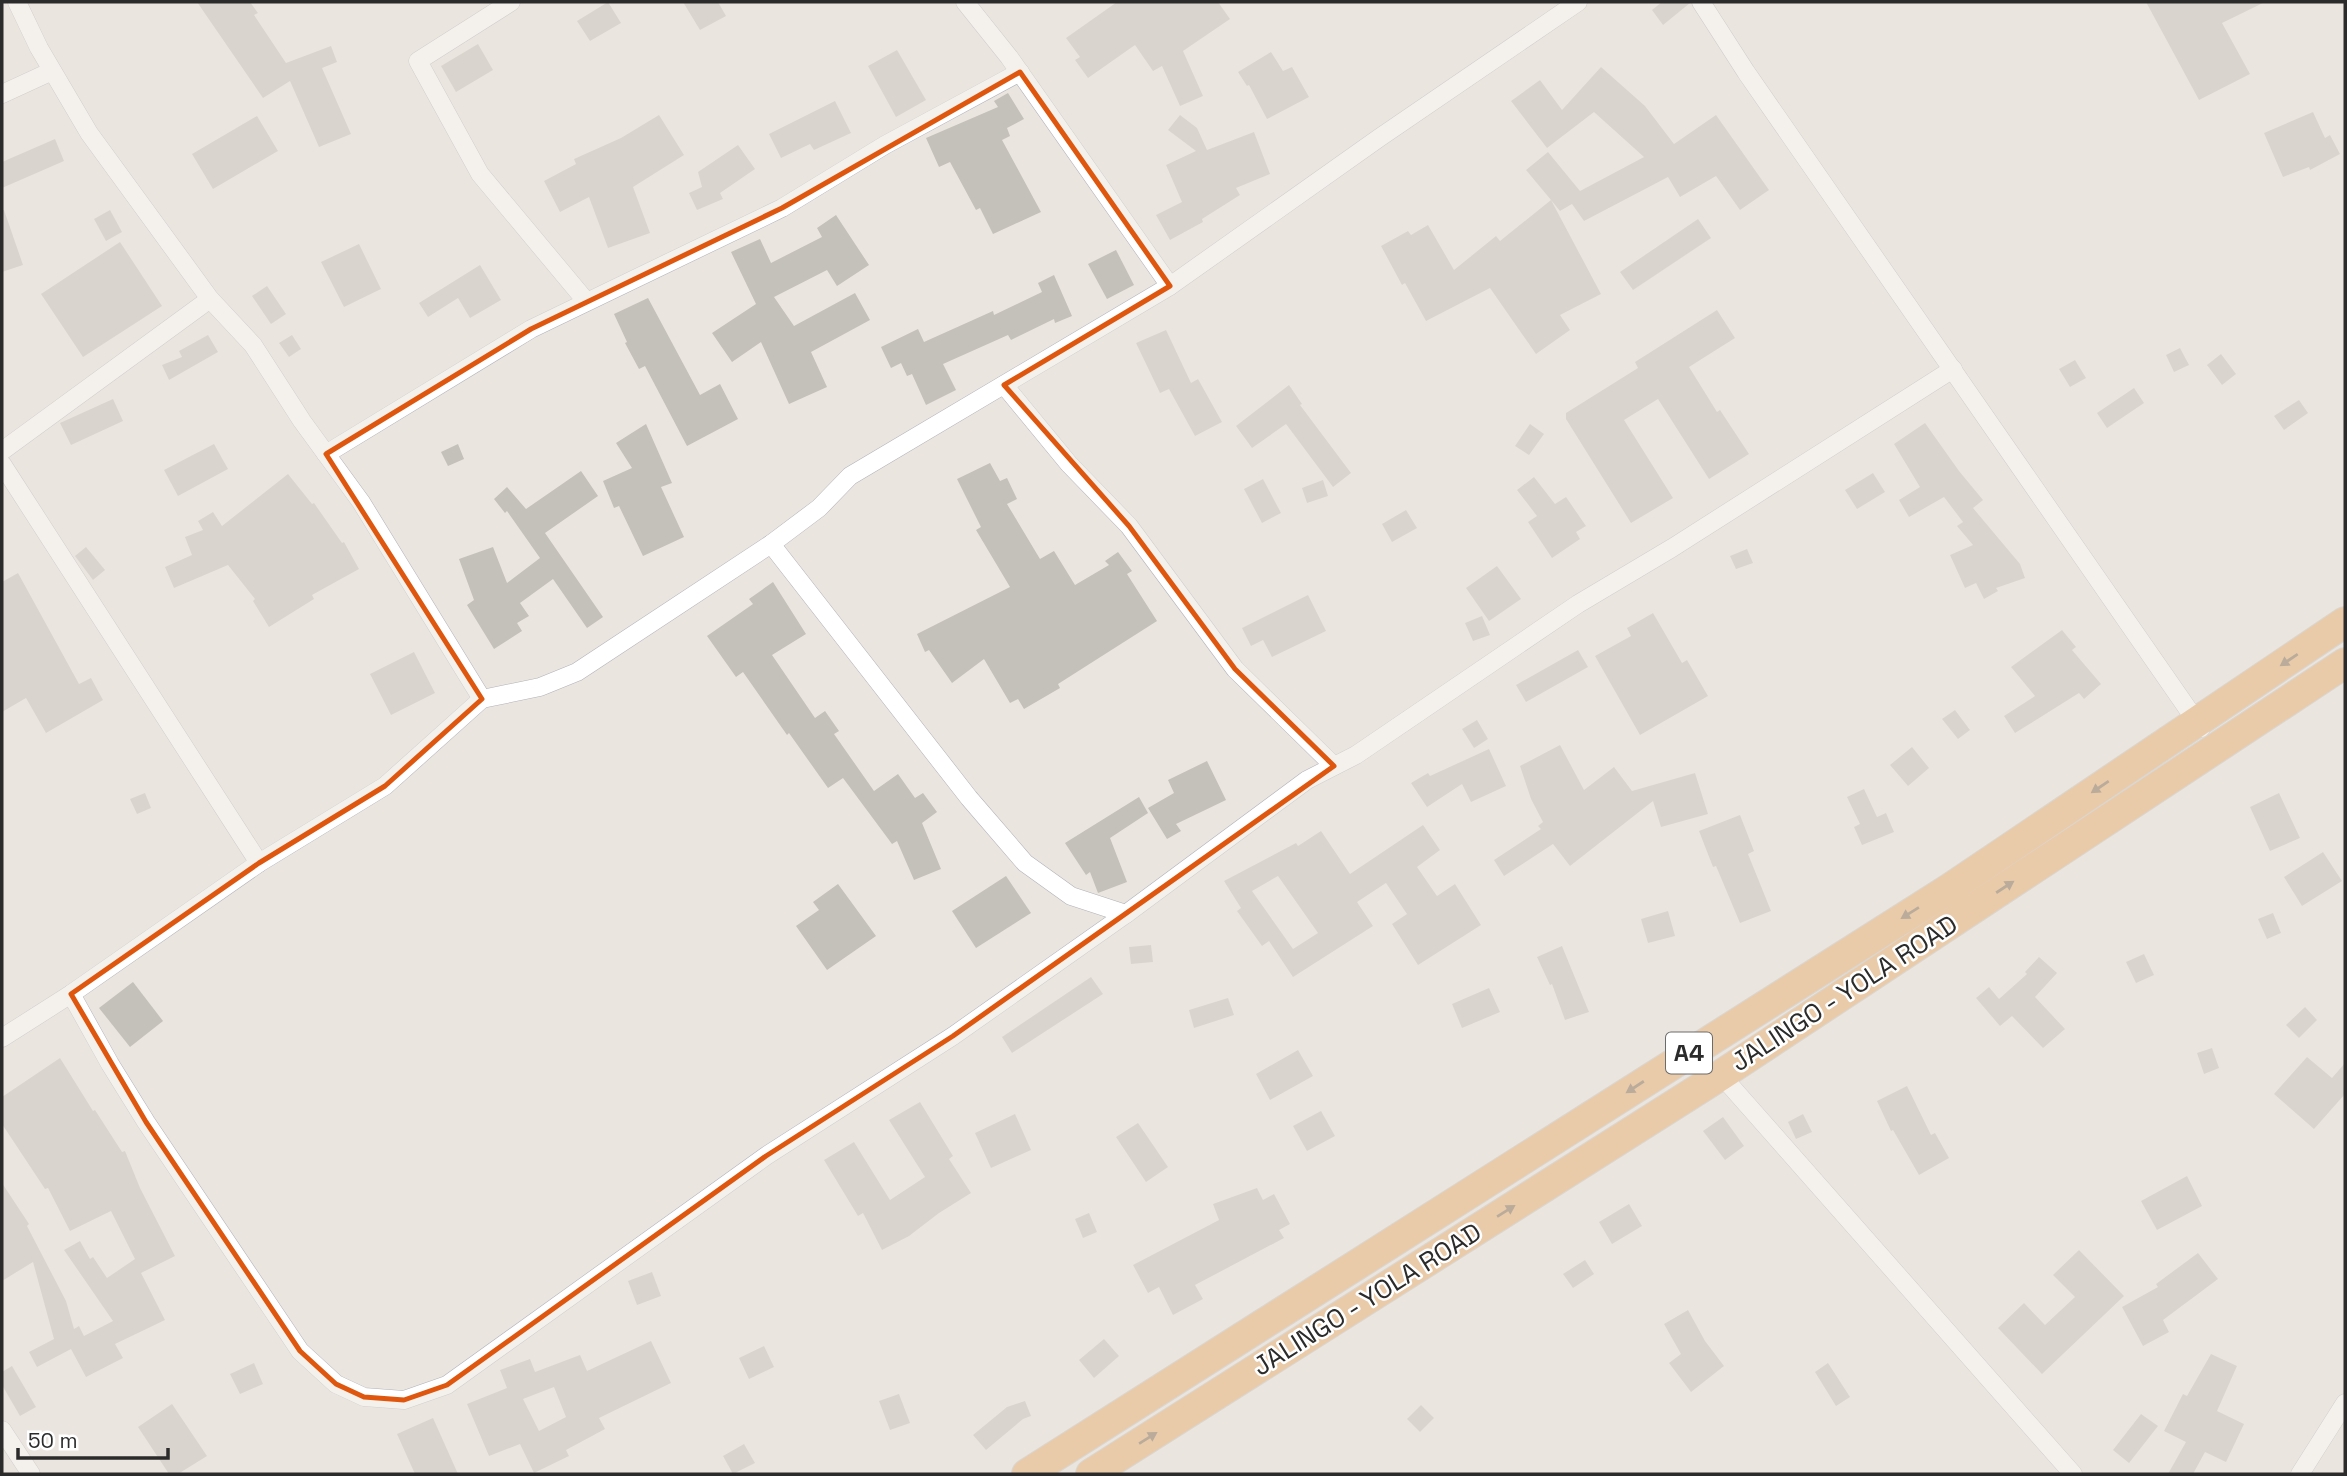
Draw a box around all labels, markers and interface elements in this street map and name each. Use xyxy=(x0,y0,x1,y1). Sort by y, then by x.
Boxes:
one-way arrow xyxy=(2279,653,2298,666)
one-way arrow xyxy=(2091,780,2109,794)
one-way arrow xyxy=(1996,880,2014,894)
one-way arrow xyxy=(1901,906,1920,919)
street label: JALINGO - YOLA ROAD xyxy=(1724,907,1964,1079)
road number: A4 xyxy=(1666,1032,1712,1073)
one-way arrow xyxy=(1626,1081,1645,1094)
one-way arrow xyxy=(1496,1204,1516,1217)
street label: JALINGO - YOLA ROAD xyxy=(1246,1215,1488,1383)
scale bar xyxy=(18,1416,168,1460)
text: 50 m xyxy=(28,1427,78,1454)
one-way arrow xyxy=(1139,1431,1158,1444)

